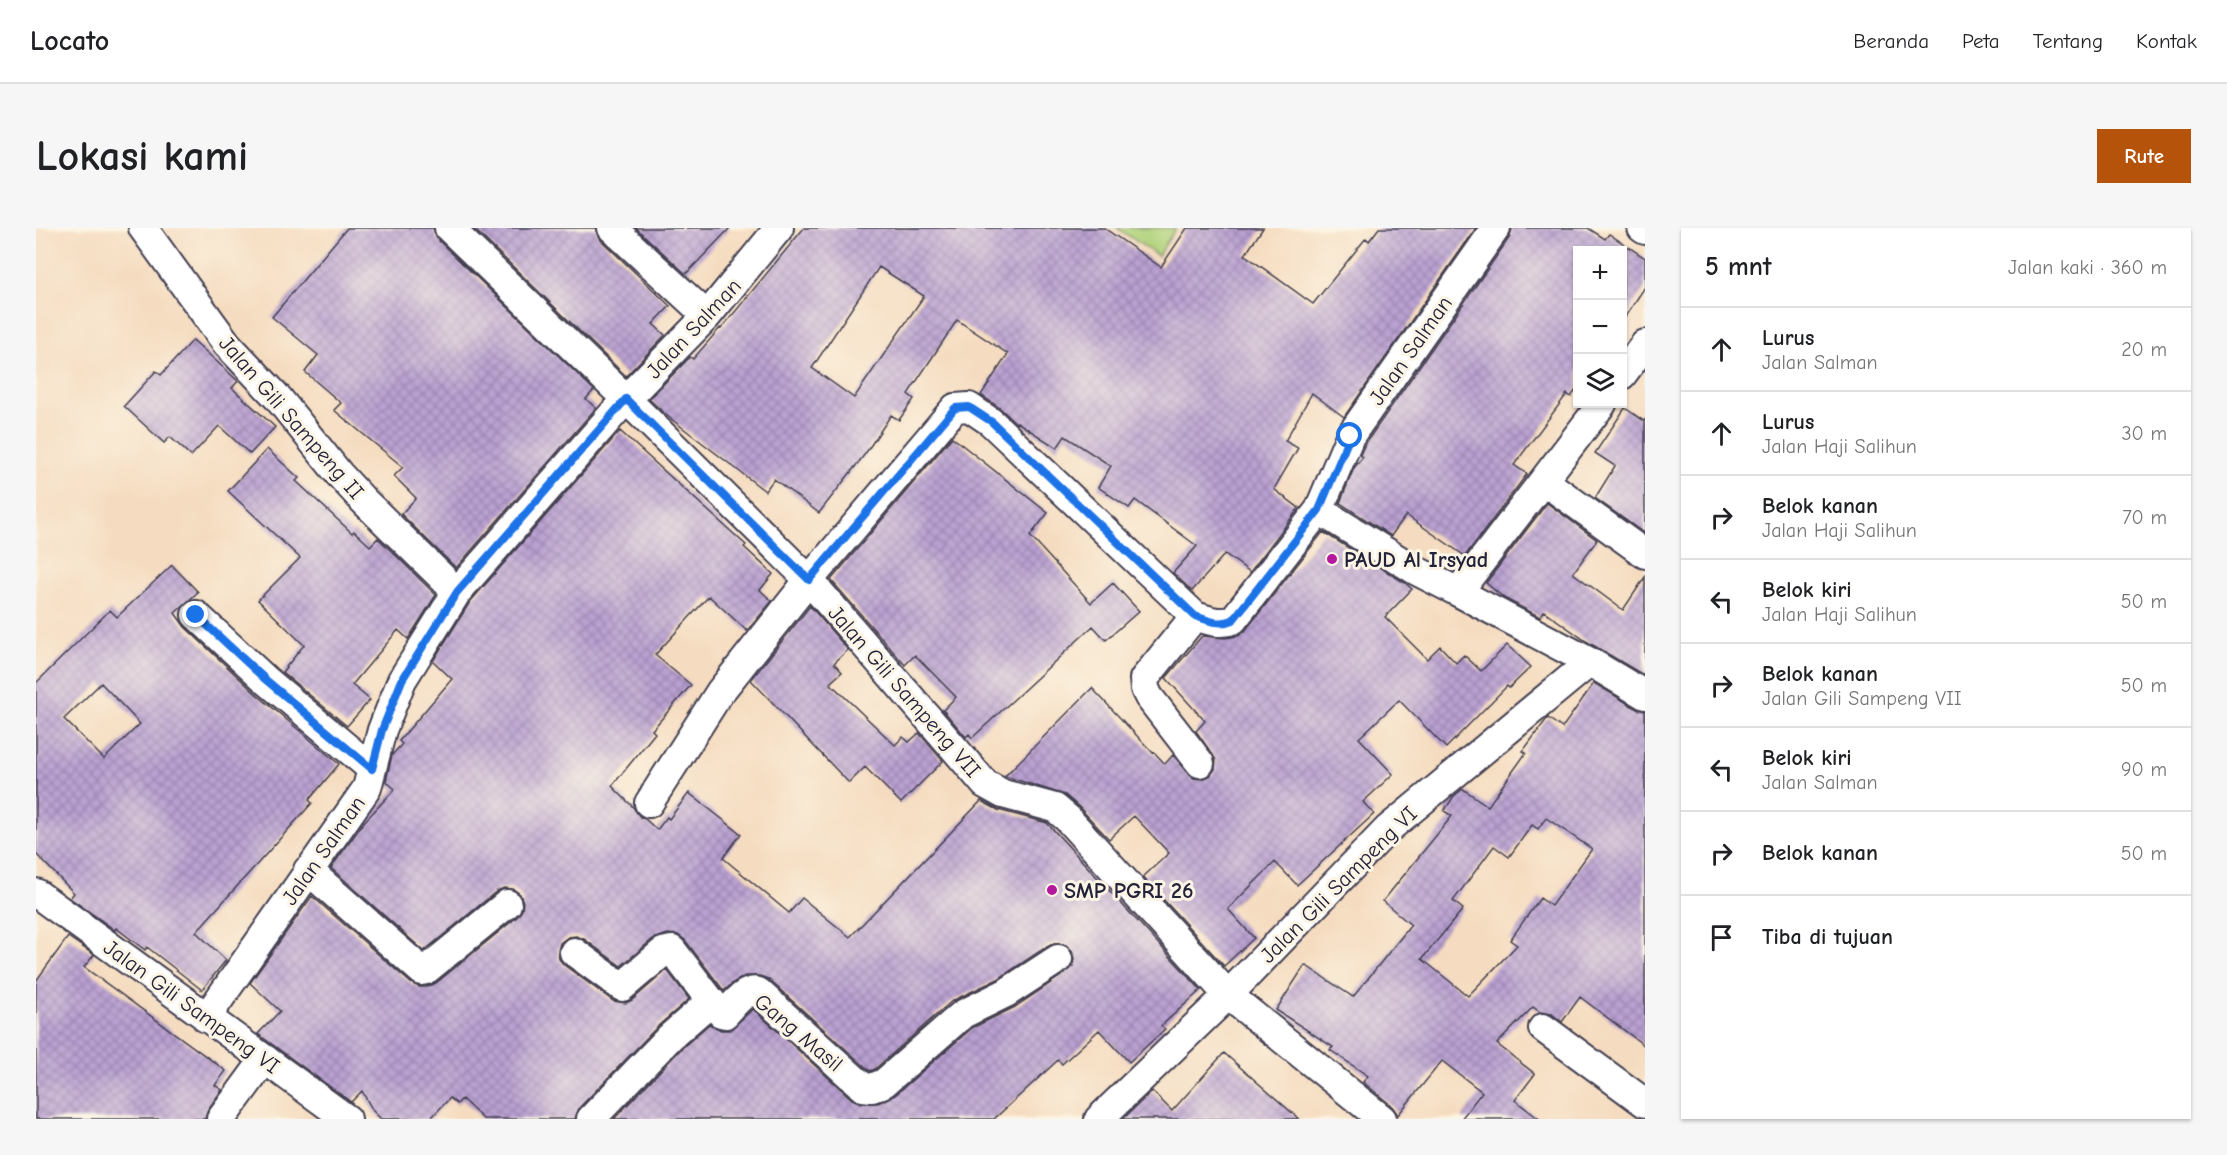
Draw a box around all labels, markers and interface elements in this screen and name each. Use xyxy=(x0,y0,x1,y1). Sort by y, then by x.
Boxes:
text: Locato xyxy=(30,25,109,57)
text: Beranda xyxy=(1853,29,1929,53)
text: Peta xyxy=(1962,29,2000,53)
text: Tentang xyxy=(2033,29,2103,53)
text: Kontak xyxy=(2136,29,2197,53)
button: Rute xyxy=(2097,129,2191,183)
text: Lokasi kami xyxy=(36,132,248,181)
map controls xyxy=(1573,246,1627,408)
button: + xyxy=(1573,246,1627,300)
text: 5 mnt xyxy=(1705,252,1771,282)
text: Jalan kaki · 360 m xyxy=(2008,256,2167,279)
street label: Jalan Salman xyxy=(641,273,747,384)
street label: Jalan Salman xyxy=(1364,291,1458,410)
button: − xyxy=(1573,300,1627,354)
text: Lurus xyxy=(1762,325,1814,351)
street label: Jalan Gili Sampeng II xyxy=(213,331,369,505)
icon: ahead xyxy=(1705,333,1738,366)
text: 20 m xyxy=(2121,338,2167,361)
text: Jalan Salman xyxy=(1762,351,1878,374)
button: layers xyxy=(1573,354,1627,408)
text: Lurus xyxy=(1762,409,1814,435)
icon: ahead xyxy=(1705,417,1738,450)
route start xyxy=(1336,422,1362,448)
text: 30 m xyxy=(2121,422,2167,445)
text: Jalan Haji Salihun xyxy=(1762,435,1917,458)
text: Belok kanan xyxy=(1762,493,1878,519)
icon: right xyxy=(1705,501,1738,534)
text: 70 m xyxy=(2122,506,2167,529)
text: Jalan Haji Salihun xyxy=(1762,519,1917,542)
place label: PAUD Al Irsyad xyxy=(1344,547,1488,573)
marker: PAUD Al Irsyad xyxy=(1325,552,1339,566)
text: Belok kiri xyxy=(1762,577,1852,603)
icon: left xyxy=(1705,585,1738,618)
text: 50 m xyxy=(2121,590,2167,613)
street label: Jalan Gili Sampeng VII xyxy=(822,600,986,783)
route end xyxy=(182,601,208,627)
text: Jalan Haji Salihun xyxy=(1762,603,1917,626)
text: Belok kanan xyxy=(1762,661,1878,687)
icon: right xyxy=(1705,669,1738,702)
text: 50 m xyxy=(2121,674,2167,697)
text: Jalan Gili Sampeng VII xyxy=(1762,687,1962,710)
text: Belok kiri xyxy=(1762,745,1852,771)
icon: left xyxy=(1705,753,1738,786)
text: 90 m xyxy=(2121,758,2167,781)
text: Jalan Salman xyxy=(1762,771,1878,794)
street label: Jalan Salman xyxy=(277,791,371,910)
street label: Jalan Gili Sampeng VI xyxy=(1255,801,1422,968)
icon: right xyxy=(1705,837,1738,870)
text: Belok kanan xyxy=(1762,840,1878,866)
text: 50 m xyxy=(2121,842,2167,865)
place label: SMP PGRI 26 xyxy=(1064,878,1193,904)
marker: SMP PGRI 26 xyxy=(1045,883,1059,897)
icon: arrive xyxy=(1705,921,1738,954)
text: Tiba di tujuan xyxy=(1762,924,1893,950)
street label: Jalan Gili Sampeng VI xyxy=(98,934,284,1079)
street label: Gang Masil xyxy=(749,988,848,1077)

